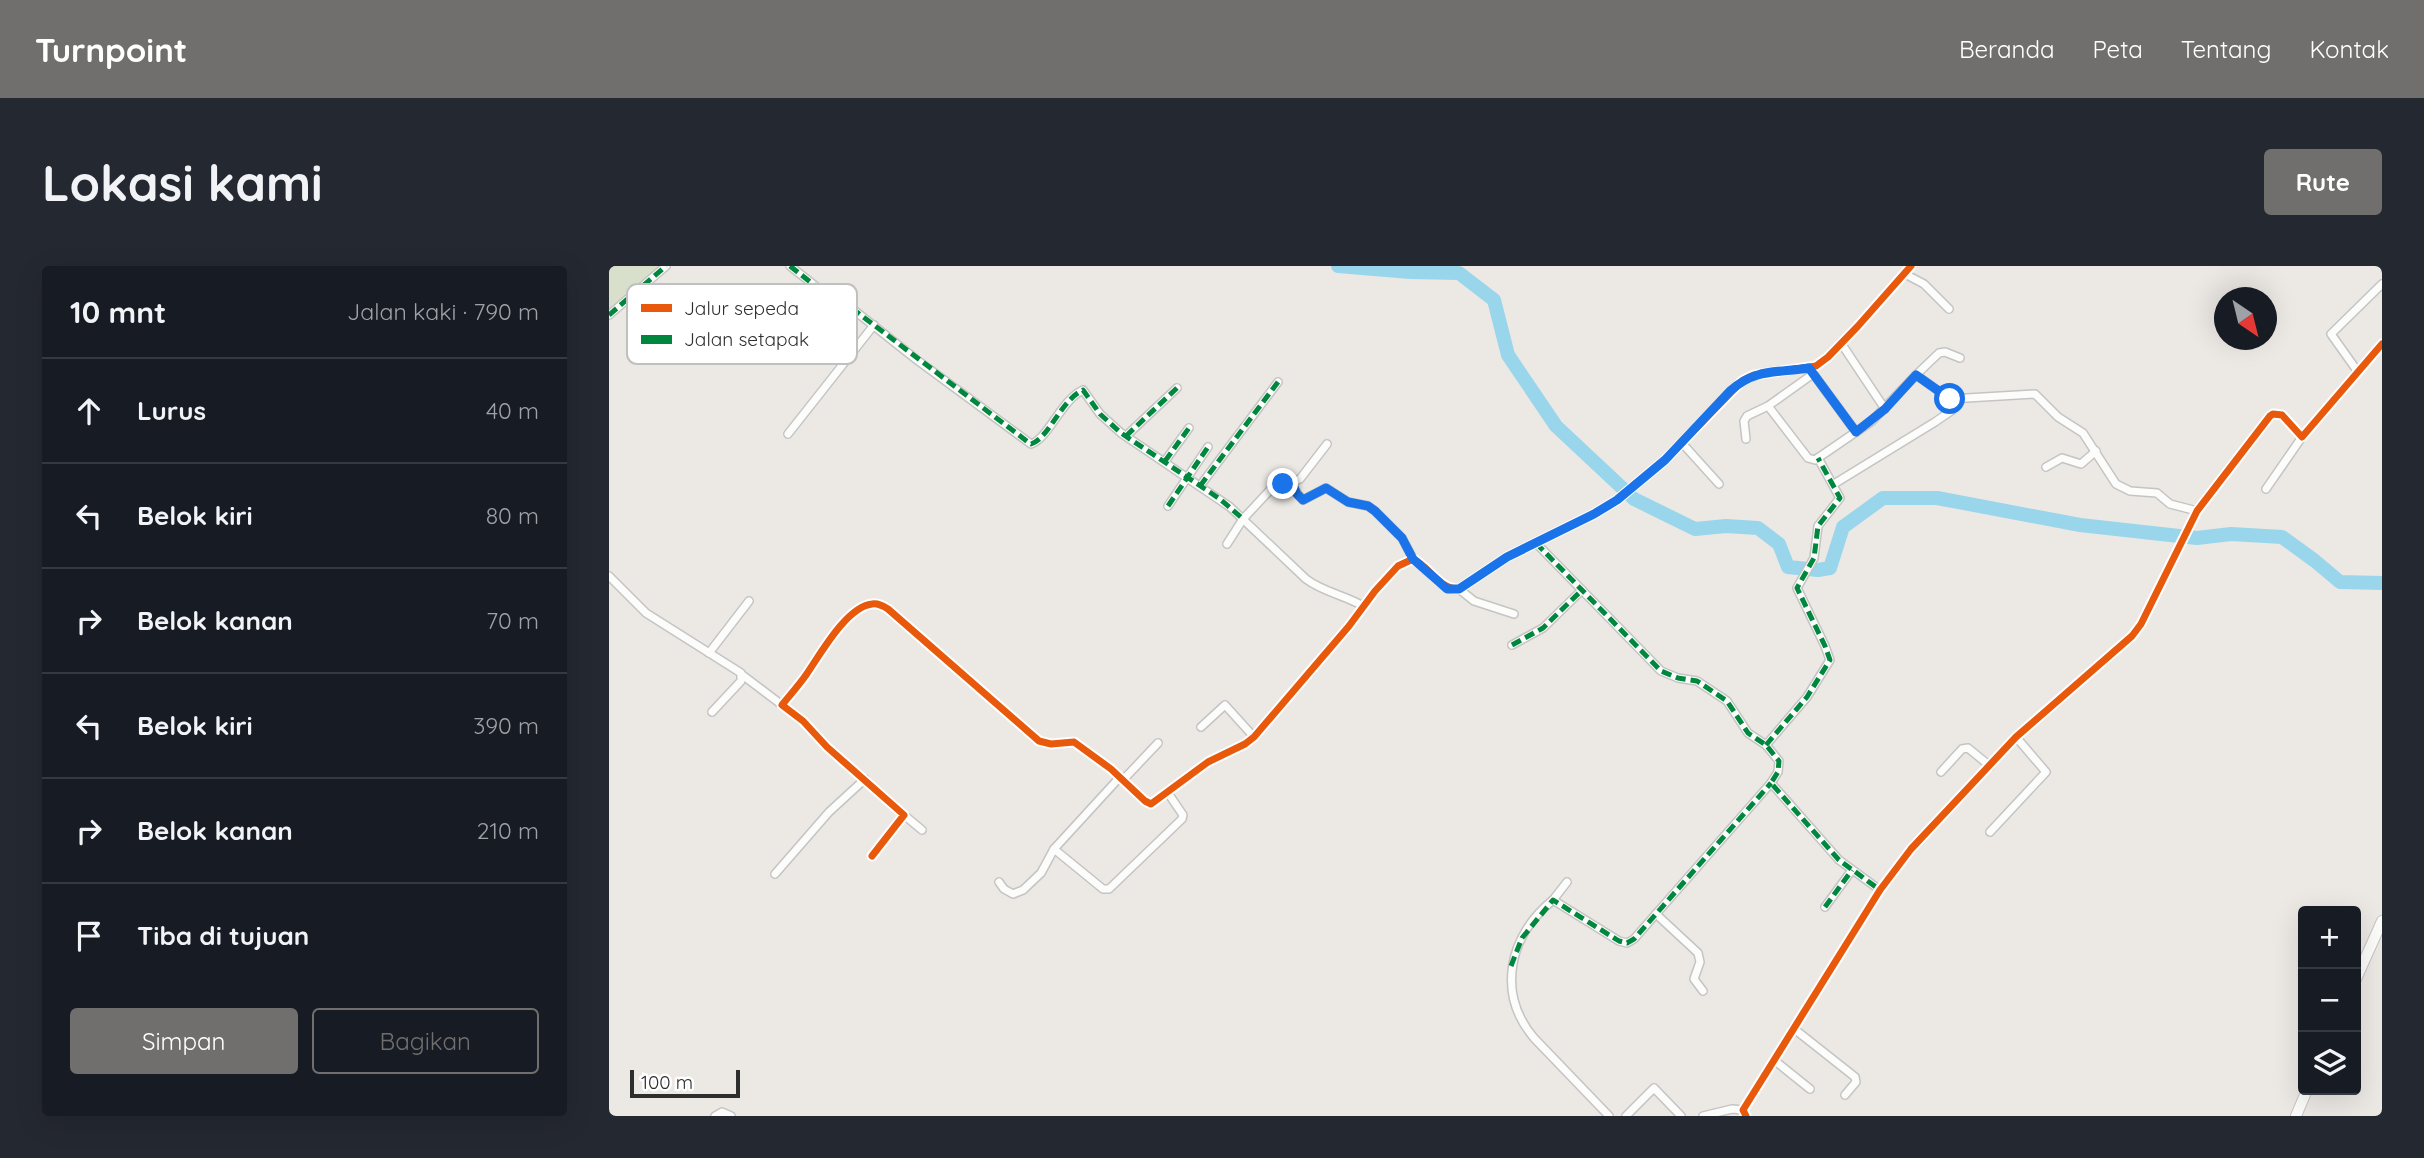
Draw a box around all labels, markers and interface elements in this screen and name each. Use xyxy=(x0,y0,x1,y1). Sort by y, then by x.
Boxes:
text: Turnpoint xyxy=(35,29,187,70)
text: Beranda xyxy=(1959,34,2055,64)
text: Peta xyxy=(2093,34,2143,64)
text: Tentang xyxy=(2181,34,2271,64)
text: Kontak xyxy=(2309,34,2389,64)
button: Rute xyxy=(2264,149,2382,215)
text: Lokasi kami xyxy=(42,152,323,213)
legend xyxy=(627,284,857,364)
north arrow xyxy=(2214,287,2277,350)
text: 10 mnt xyxy=(70,293,166,331)
text: Jalur sepeda xyxy=(684,296,799,320)
text: Jalan kaki · 790 m xyxy=(347,297,539,326)
text: Jalan setapak xyxy=(684,327,809,351)
route start xyxy=(1934,383,1965,414)
icon: ahead xyxy=(70,392,108,430)
text: Lurus xyxy=(137,394,206,427)
text: 40 m xyxy=(486,396,539,425)
route end xyxy=(1267,468,1298,499)
icon: left xyxy=(70,497,108,535)
text: Belok kiri xyxy=(137,499,253,532)
text: 80 m xyxy=(486,501,539,530)
icon: right xyxy=(70,602,108,640)
text: Belok kanan xyxy=(137,604,293,637)
text: 70 m xyxy=(486,606,539,635)
icon: left xyxy=(70,707,108,745)
text: Belok kiri xyxy=(137,709,253,742)
text: 390 m xyxy=(473,711,539,740)
icon: right xyxy=(70,812,108,850)
text: Belok kanan xyxy=(137,814,293,847)
text: 210 m xyxy=(477,816,539,845)
map controls xyxy=(2298,906,2361,1095)
button: + xyxy=(2298,906,2361,969)
icon: arrive xyxy=(70,917,108,955)
text: Tiba di tujuan xyxy=(137,919,309,952)
button: − xyxy=(2298,969,2361,1032)
button: Simpan xyxy=(70,1008,298,1074)
button: Bagikan xyxy=(312,1008,539,1074)
button: layers xyxy=(2298,1032,2361,1095)
scale bar xyxy=(630,1067,740,1099)
text: 100 m xyxy=(641,1070,693,1094)

